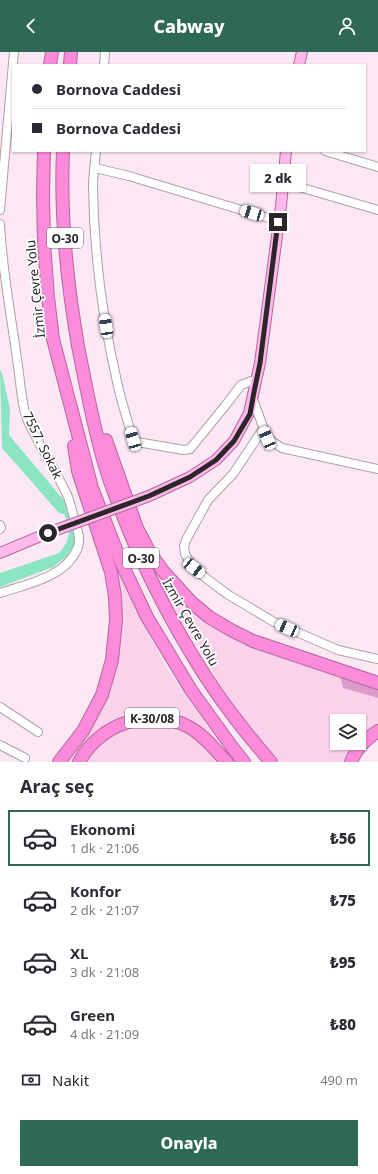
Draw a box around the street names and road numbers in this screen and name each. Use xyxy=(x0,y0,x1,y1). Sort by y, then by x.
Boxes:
road number: O-30 xyxy=(47,228,83,248)
street label: İzmir Çevre Yolu xyxy=(21,239,49,339)
street label: 7557. Sokak xyxy=(19,408,67,482)
road number: O-30 xyxy=(123,548,159,568)
street label: İzmir Çevre Yolu xyxy=(159,575,223,669)
road number: K-30/08 xyxy=(125,708,179,728)

